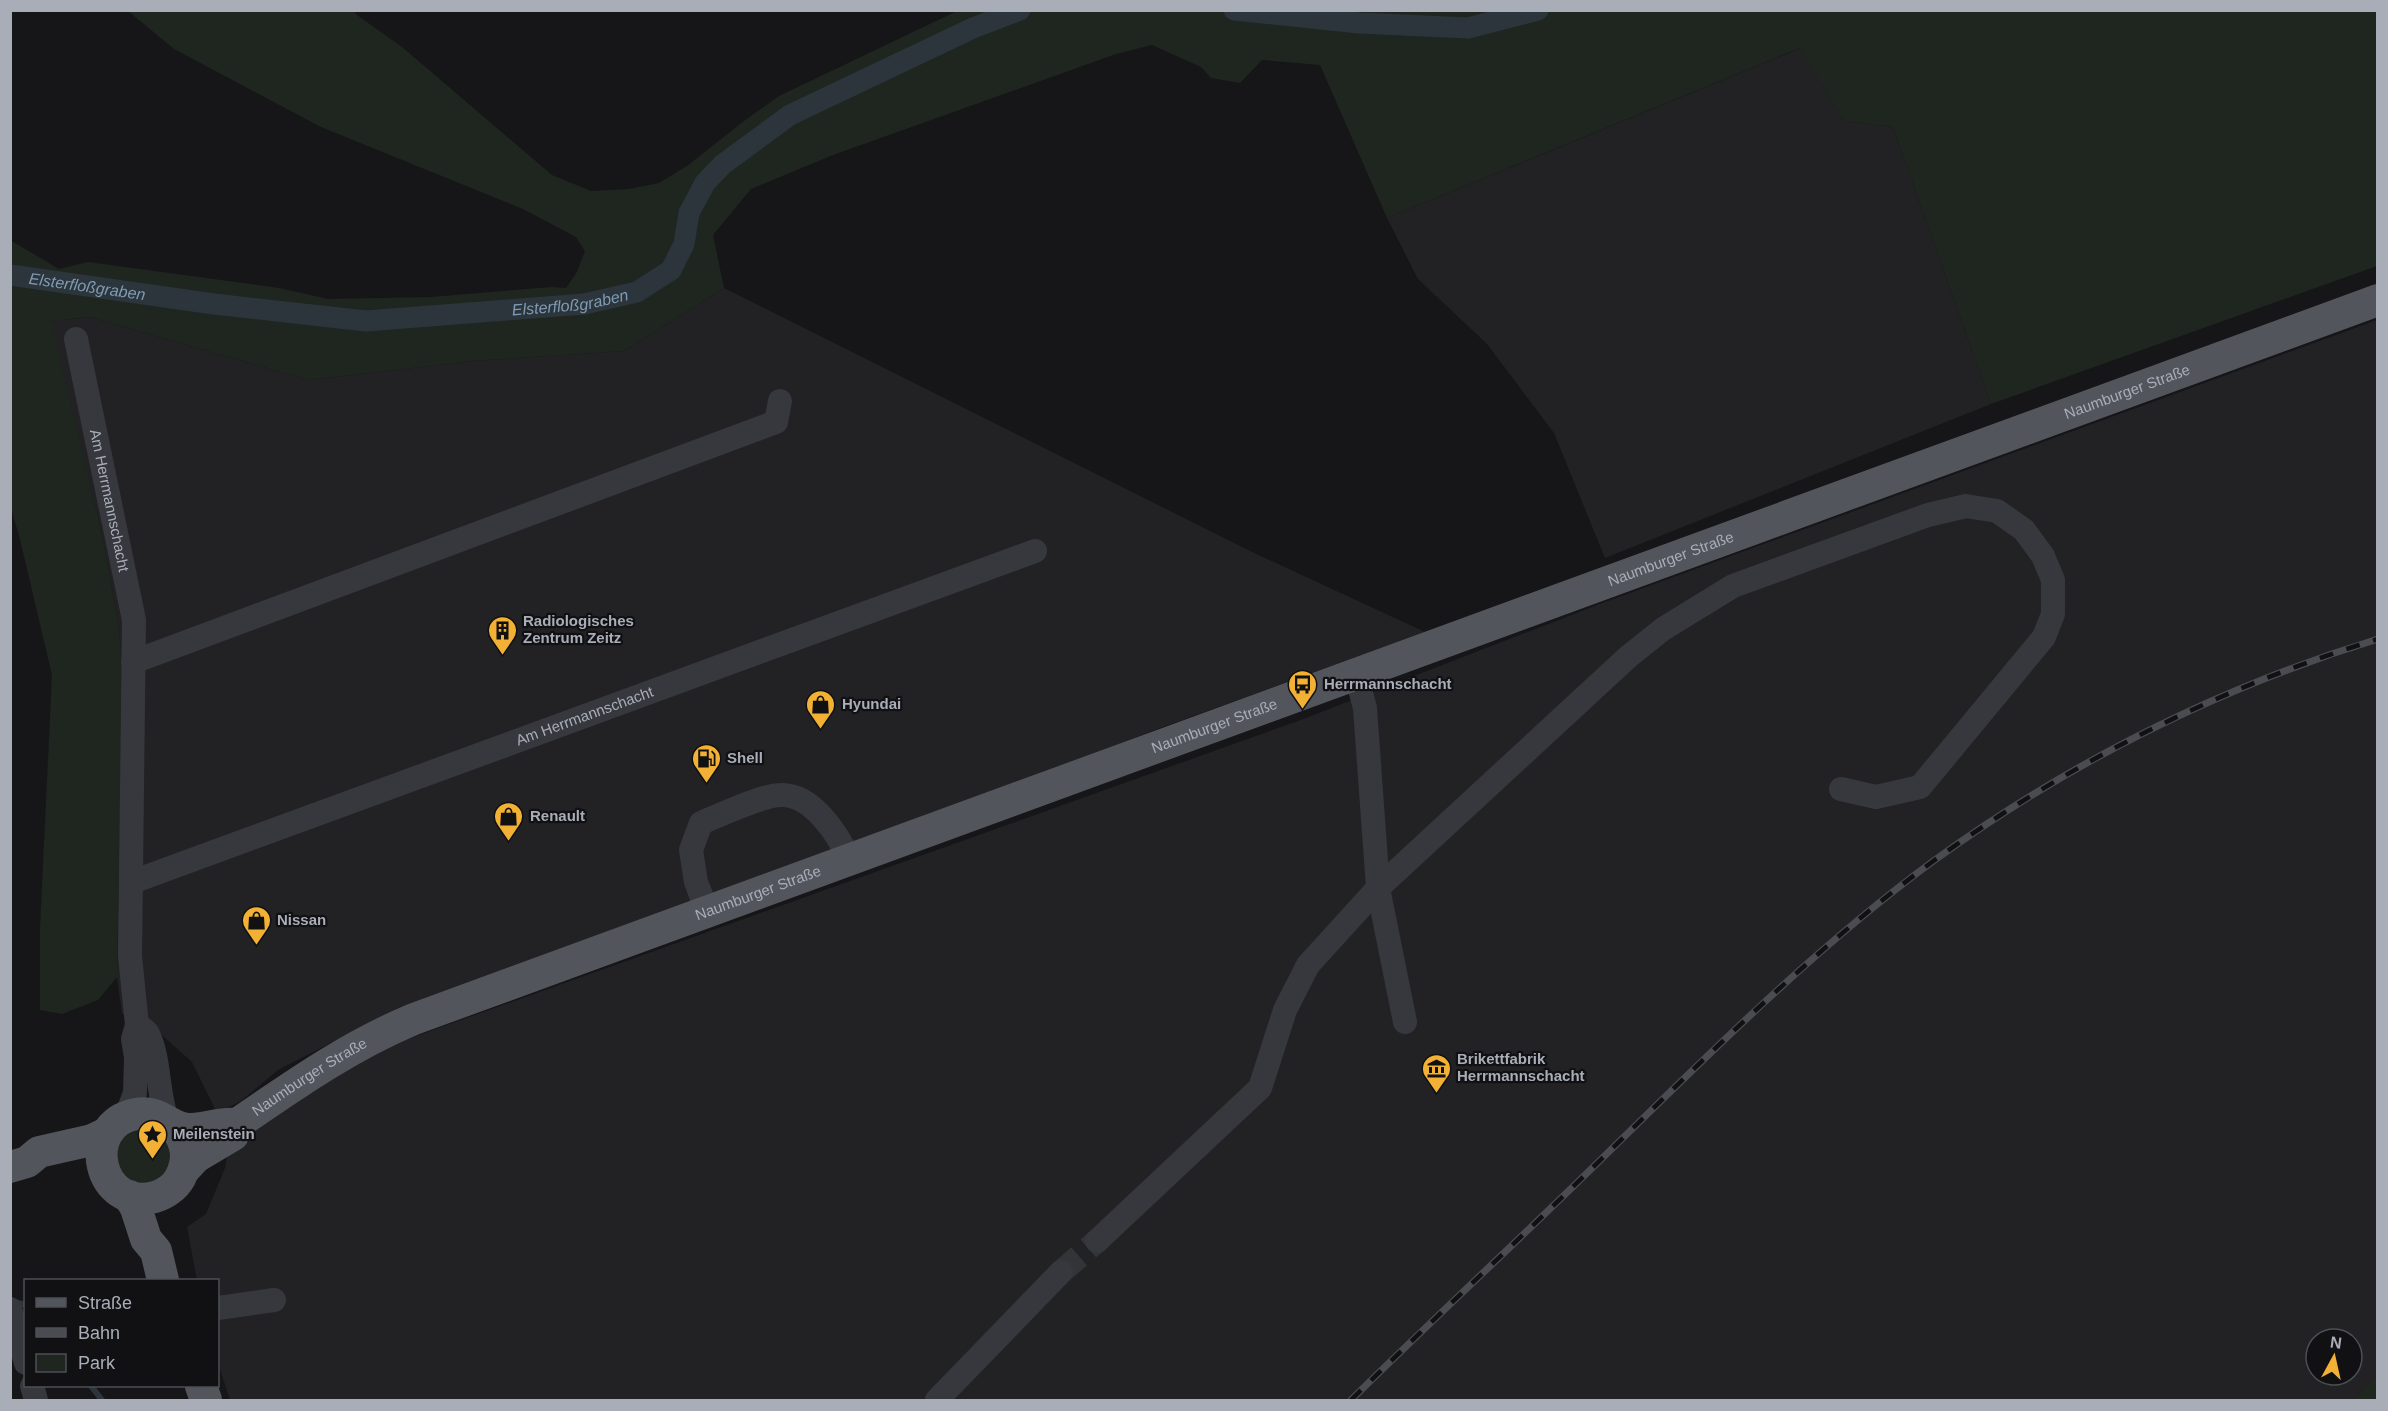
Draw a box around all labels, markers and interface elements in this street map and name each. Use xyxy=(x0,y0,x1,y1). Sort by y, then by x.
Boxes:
water label: Elsterfloßgraben xyxy=(28,270,147,303)
water label: Elsterfloßgraben xyxy=(511,286,630,319)
street label: Naumburger Straße xyxy=(2062,361,2192,422)
street label: Am Herrmannschacht xyxy=(87,428,133,574)
street label: Naumburger Straße xyxy=(1605,528,1736,589)
place label: Radiologisches Zentrum Zeitz xyxy=(523,612,634,646)
building icon: Radiologisches Zentrum Zeitz xyxy=(486,614,518,656)
bus stop icon: Herrmannschacht xyxy=(1287,668,1319,710)
place label: Herrmannschacht xyxy=(1324,675,1452,692)
street label: Am Herrmannschacht xyxy=(513,682,656,749)
shop icon: Hyundai xyxy=(805,688,837,730)
place label: Hyundai xyxy=(842,695,901,712)
street label: Naumburger Straße xyxy=(1149,695,1279,756)
fuel station icon: Shell xyxy=(690,742,722,784)
place label: Shell xyxy=(727,749,763,766)
shop icon: Renault xyxy=(493,800,525,842)
place label: Renault xyxy=(530,807,585,824)
street label: Naumburger Straße xyxy=(693,862,823,923)
shop icon: Nissan xyxy=(240,904,272,946)
place label: Nissan xyxy=(277,911,326,928)
street label: Naumburger Straße xyxy=(249,1034,370,1119)
place label: Brikettfabrik Herrmannschacht xyxy=(1457,1050,1585,1084)
museum icon: Brikettfabrik Herrmannschacht xyxy=(1420,1052,1452,1094)
place icon: Meilenstein xyxy=(136,1118,168,1160)
place label: Meilenstein xyxy=(173,1125,255,1142)
legend xyxy=(24,1279,219,1387)
text: Straße xyxy=(78,1293,132,1313)
text: Bahn xyxy=(78,1323,120,1343)
north arrow xyxy=(2304,1327,2364,1387)
text: N xyxy=(2329,1333,2343,1352)
text: Park xyxy=(78,1353,116,1373)

